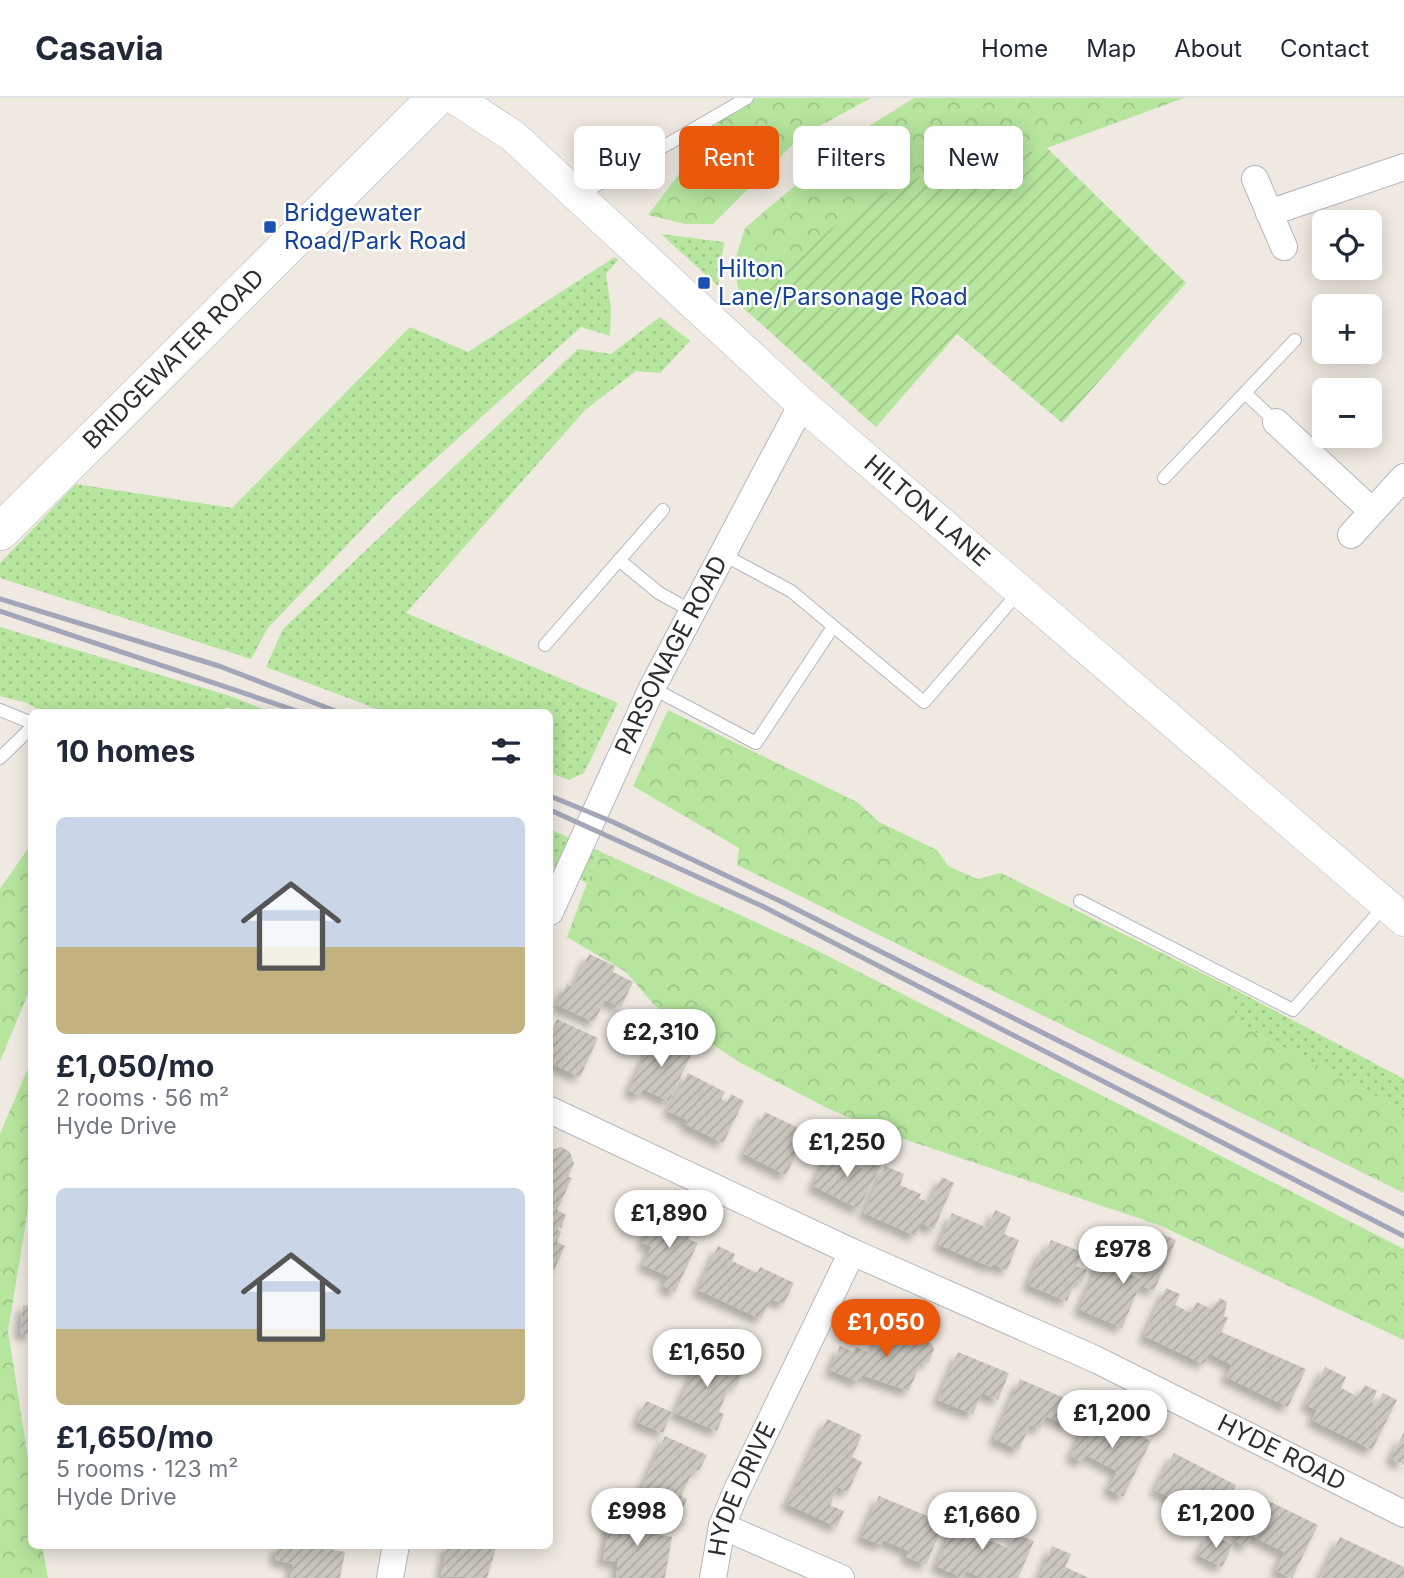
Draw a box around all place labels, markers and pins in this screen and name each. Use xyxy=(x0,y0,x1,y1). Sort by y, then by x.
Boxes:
place label: Bridgewater Road/Park Road xyxy=(284,198,467,255)
marker: Bridgewater Road/Park Road xyxy=(262,219,278,235)
place label: Hilton Lane/Parsonage Road xyxy=(718,254,968,311)
marker: Hilton Lane/Parsonage Road xyxy=(696,275,712,291)
pin: £2,310 xyxy=(604,1010,718,1069)
pin: £1,250 xyxy=(790,1119,904,1179)
pin: £1,890 xyxy=(612,1190,726,1250)
pin: £978 xyxy=(1082,1226,1164,1286)
pin: £1,050 xyxy=(829,1300,943,1359)
pin: £1,650 xyxy=(650,1330,764,1389)
pin: £1,200 xyxy=(1055,1390,1169,1450)
pin: £998 xyxy=(596,1488,678,1548)
pin: £1,200 xyxy=(1159,1490,1273,1550)
pin: £1,660 xyxy=(925,1492,1039,1552)

